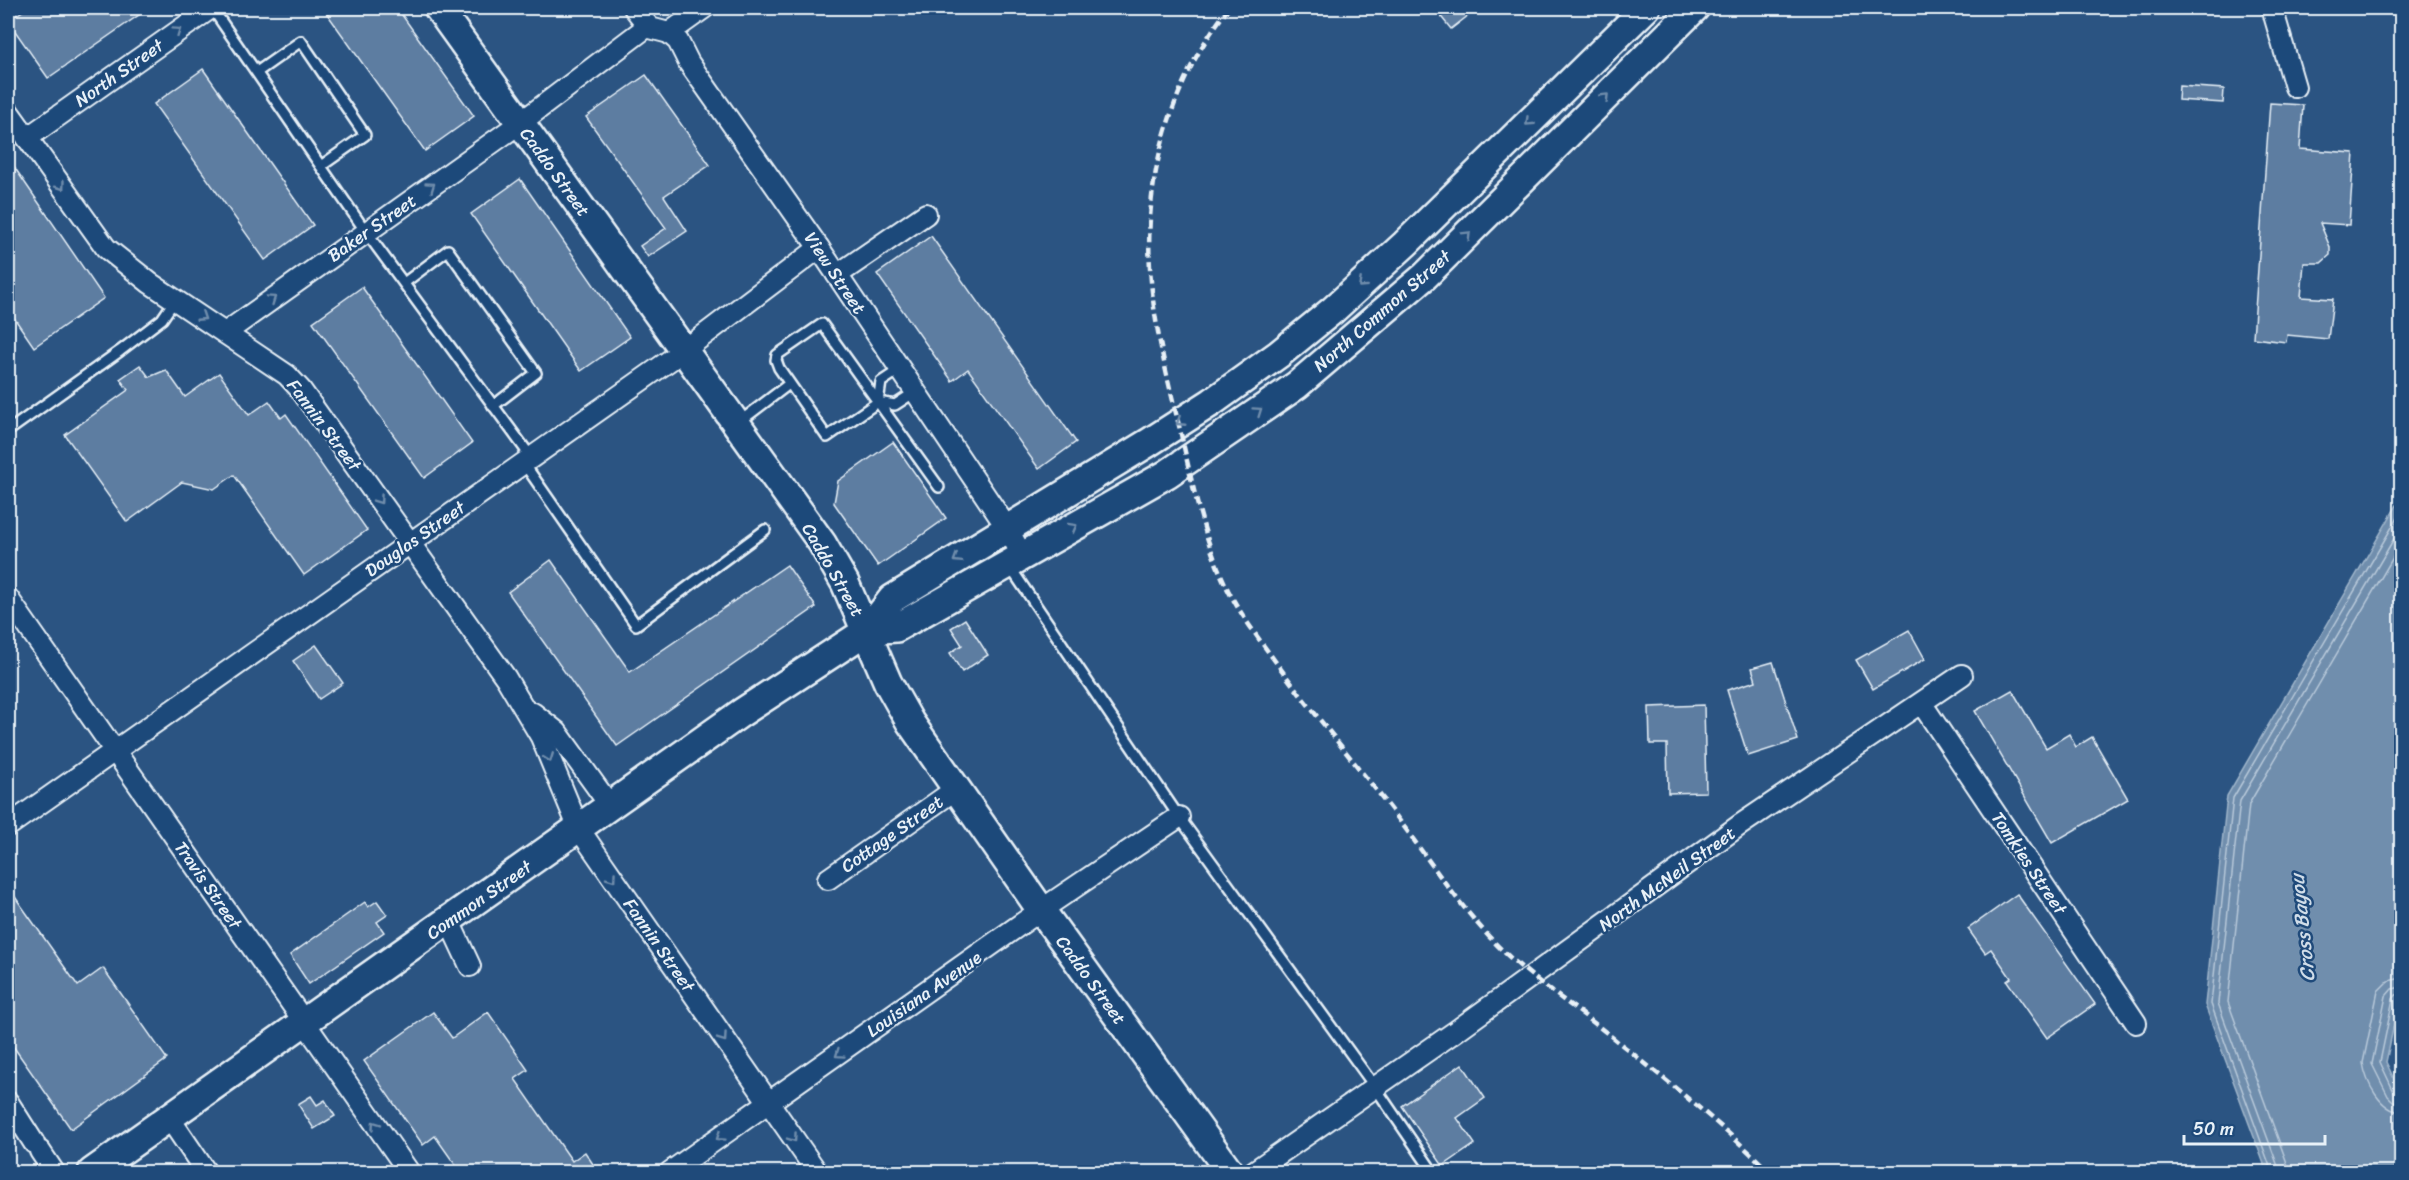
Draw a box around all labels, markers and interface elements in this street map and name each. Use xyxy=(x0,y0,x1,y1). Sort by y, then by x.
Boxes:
one-way arrow xyxy=(171,27,182,38)
street label: North Street xyxy=(68,30,171,116)
one-way arrow xyxy=(1598,94,1609,105)
one-way arrow xyxy=(1526,115,1536,126)
street label: Caddo Street xyxy=(511,120,599,224)
one-way arrow xyxy=(54,179,65,190)
one-way arrow xyxy=(425,182,436,193)
street label: Baker Street xyxy=(321,185,423,271)
street label: View Street xyxy=(795,225,875,321)
one-way arrow xyxy=(1459,231,1470,242)
street label: North Common Street xyxy=(1306,241,1459,380)
one-way arrow xyxy=(1358,277,1368,288)
one-way arrow xyxy=(266,295,277,306)
one-way arrow xyxy=(195,310,206,321)
street label: Fannin Street xyxy=(278,372,370,479)
one-way arrow xyxy=(1252,407,1263,418)
one-way arrow xyxy=(1176,415,1186,427)
street label: Douglas Street xyxy=(358,492,473,586)
one-way arrow xyxy=(372,493,383,504)
street label: Caddo Street xyxy=(793,517,873,623)
one-way arrow xyxy=(1067,523,1078,534)
one-way arrow xyxy=(953,551,963,563)
one-way arrow xyxy=(542,752,554,763)
street label: Cottage Street xyxy=(834,787,950,881)
street label: Tomkies Street xyxy=(1982,805,2076,922)
street label: North McNeil Street xyxy=(1591,818,1743,940)
street label: Travis Street xyxy=(166,834,251,937)
street label: Common Street xyxy=(419,851,539,948)
one-way arrow xyxy=(605,871,616,882)
water label: Cross Bayou xyxy=(2279,871,2326,983)
street label: Fannin Street xyxy=(615,891,704,1000)
street label: Caddo Street xyxy=(1047,928,1135,1032)
street label: Louisiana Avenue xyxy=(859,942,989,1046)
one-way arrow xyxy=(716,1031,727,1042)
one-way arrow xyxy=(835,1046,846,1057)
scale bar xyxy=(2184,1108,2325,1146)
text: 50 m xyxy=(2193,1113,2234,1145)
one-way arrow xyxy=(371,1120,382,1131)
one-way arrow xyxy=(716,1130,727,1141)
one-way arrow xyxy=(786,1132,797,1143)

